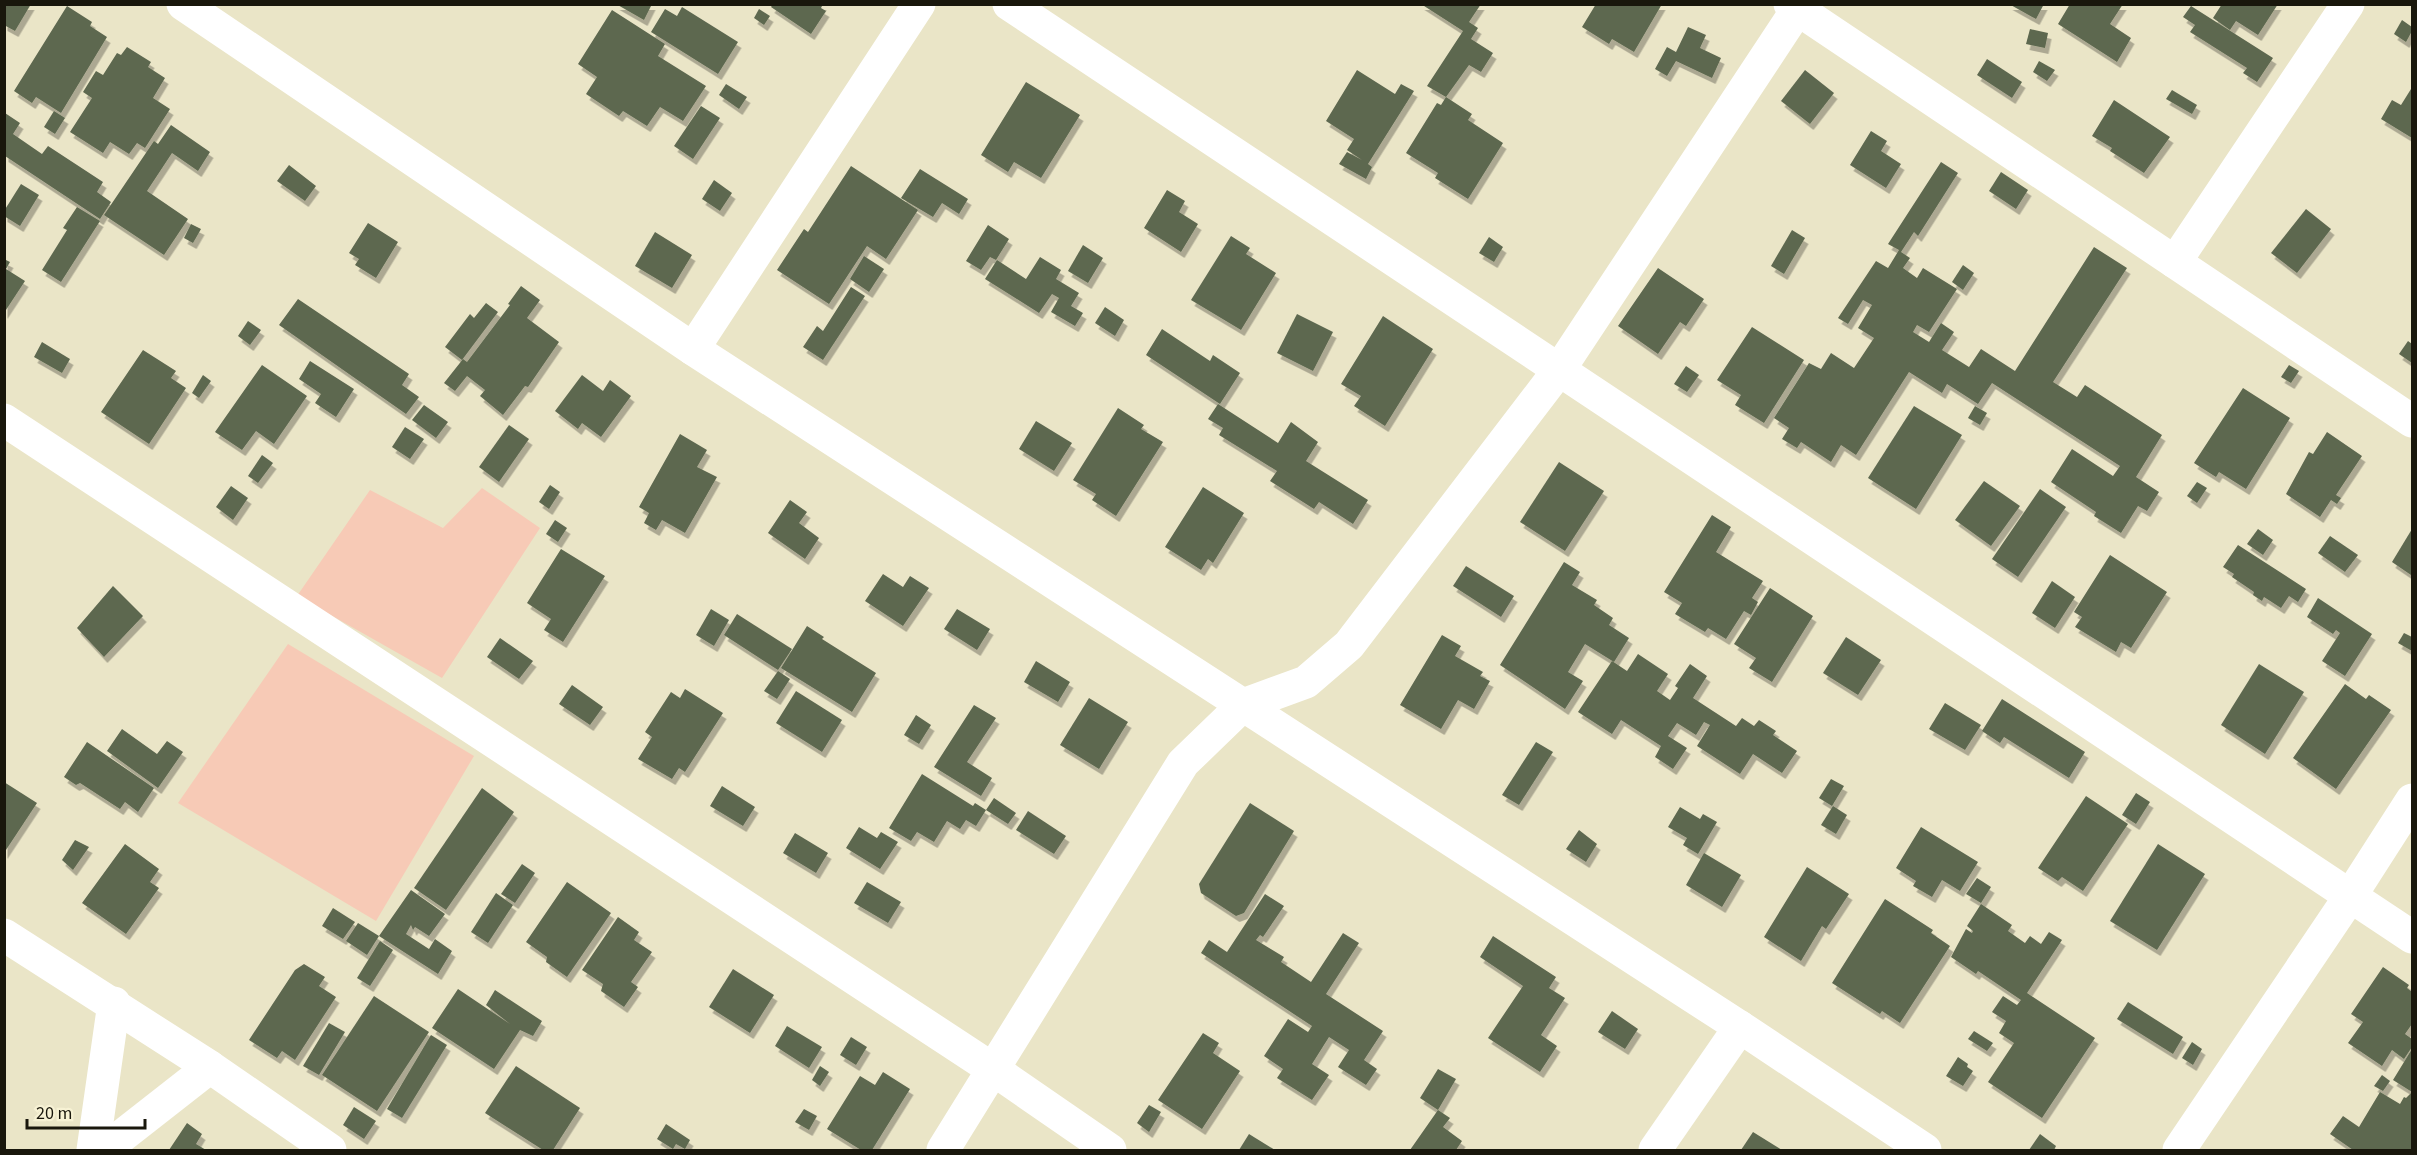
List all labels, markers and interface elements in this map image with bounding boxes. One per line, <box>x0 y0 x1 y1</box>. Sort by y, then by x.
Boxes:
scale bar <box>27 1092 146 1130</box>
text: 20 m <box>36 1101 72 1126</box>

